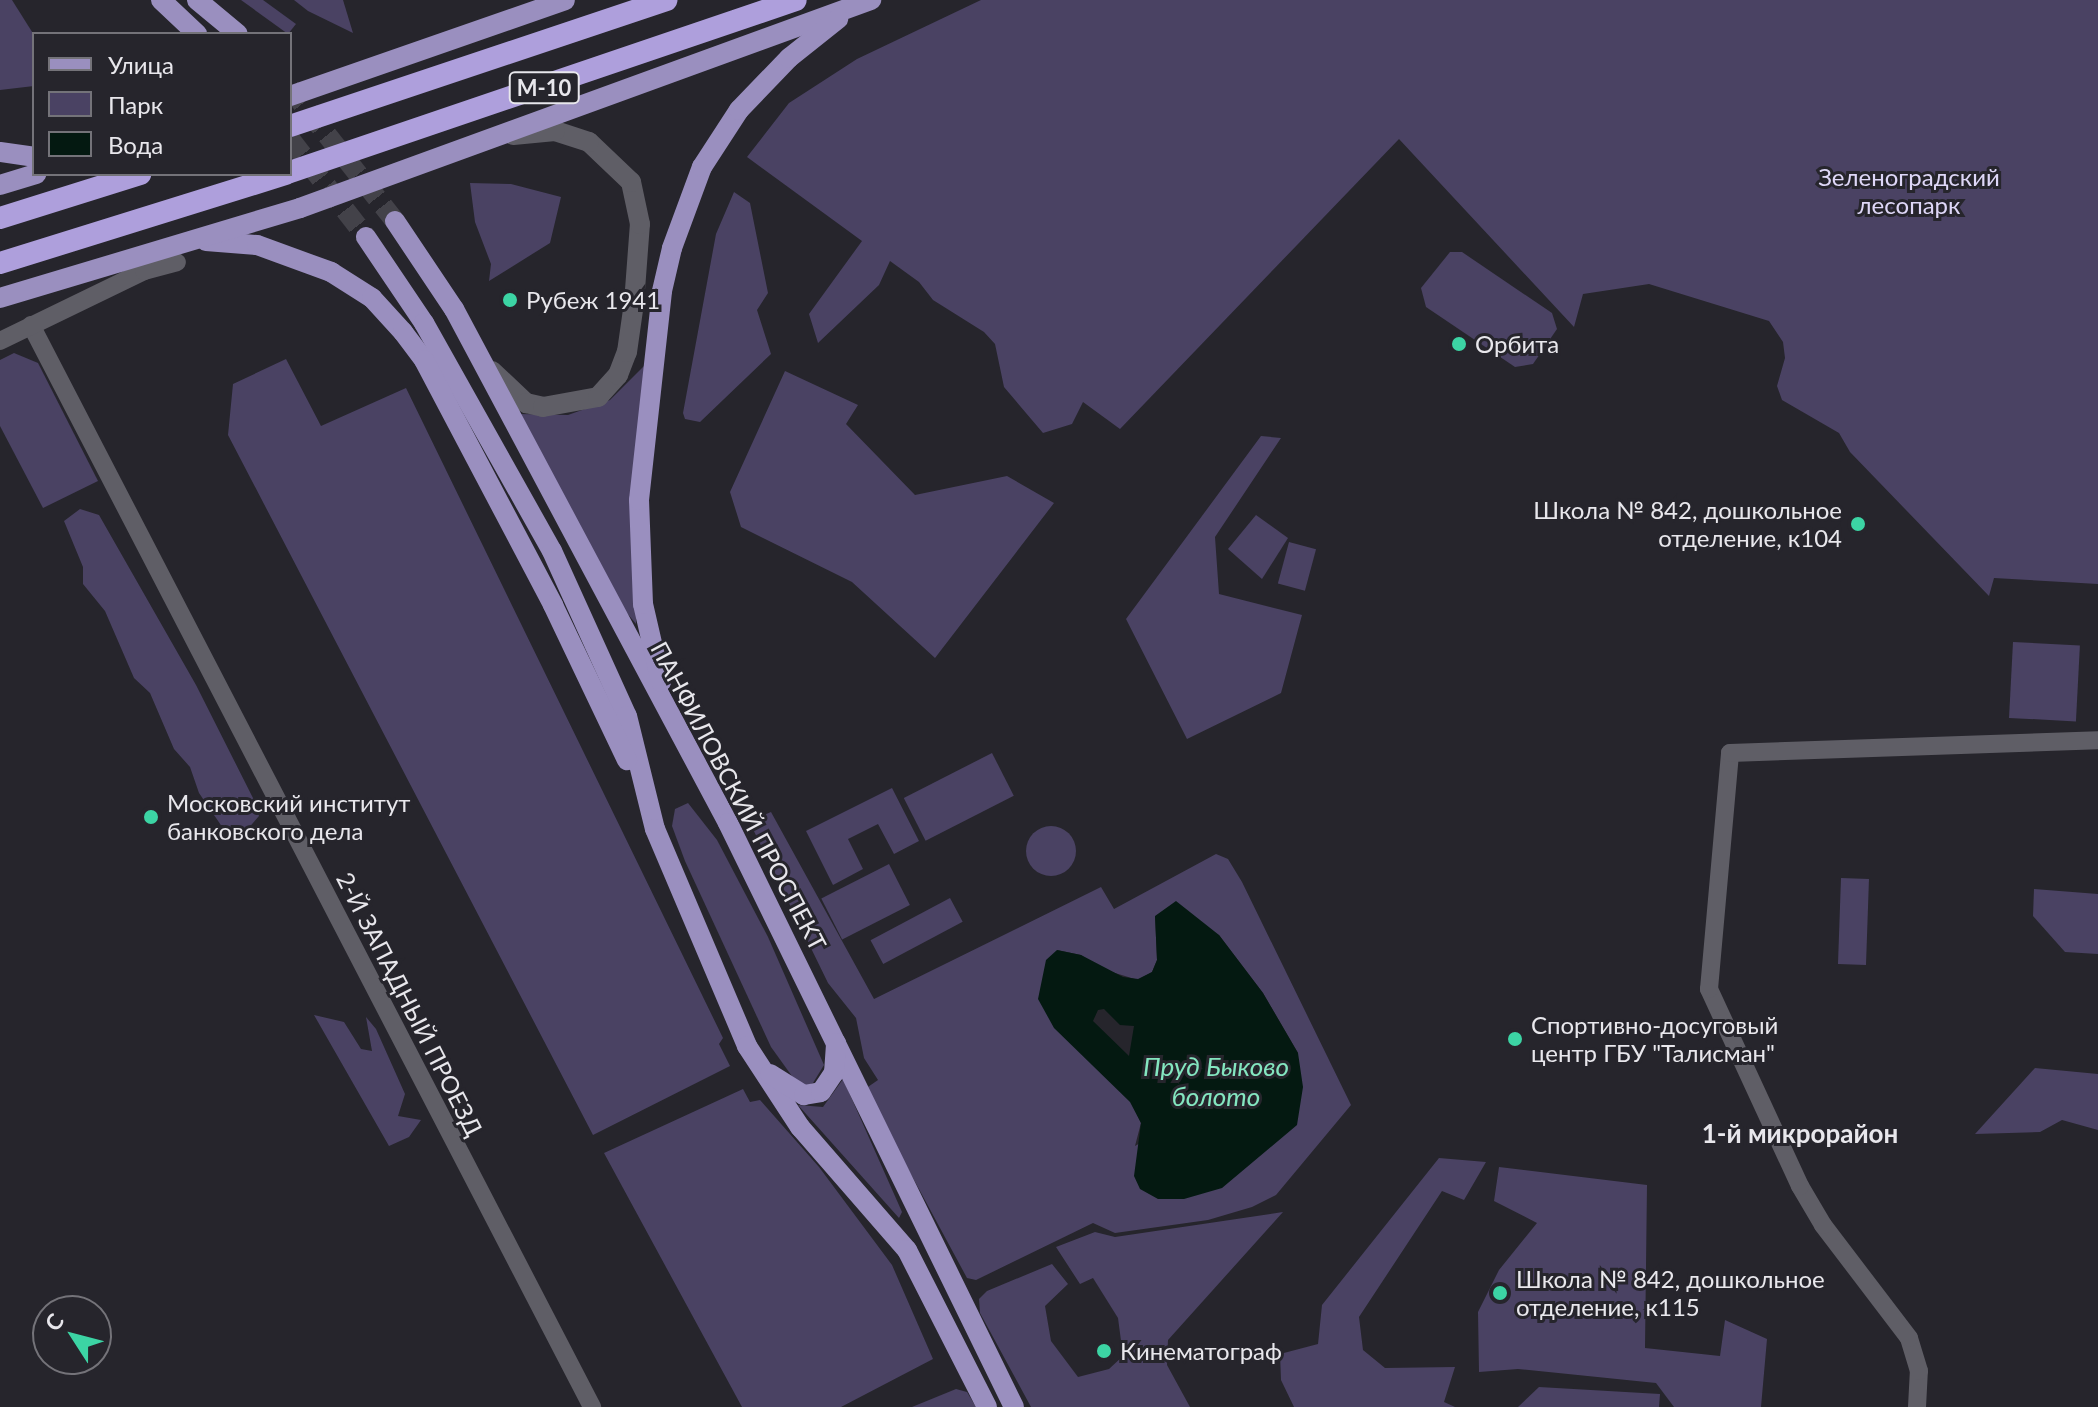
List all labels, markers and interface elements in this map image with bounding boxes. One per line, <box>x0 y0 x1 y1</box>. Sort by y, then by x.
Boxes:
legend <box>32 32 292 176</box>
text: Улица <box>108 50 174 79</box>
road number: М-10 <box>508 70 580 106</box>
text: Парк <box>108 90 163 119</box>
text: Вода <box>108 130 163 159</box>
park label: Зеленоградский лесопарк <box>1818 163 2000 219</box>
place label: Рубеж 1941 <box>526 286 660 314</box>
marker: Рубеж 1941 <box>501 291 519 309</box>
place label: Орбита <box>1475 330 1559 358</box>
marker: Орбита <box>1450 335 1468 353</box>
place label: Школа № 842, дошкольное отделение, к104 <box>1533 496 1842 552</box>
marker: Школа № 842, дошкольное отделение, к104 <box>1849 515 1867 533</box>
street label: ПАНФИЛОВСКИЙ ПРОСПЕКТ <box>645 637 833 955</box>
place label: Московский институт банковского дела <box>167 789 410 845</box>
marker: Московский институт банковского дела <box>142 808 160 826</box>
street label: 2-Й ЗАПАДНЫЙ ПРОЕЗД <box>331 867 489 1141</box>
place label: Спортивно-досуговый центр ГБУ "Талисман" <box>1531 1011 1778 1067</box>
marker: Спортивно-досуговый центр ГБУ "Талисман" <box>1506 1030 1524 1048</box>
water label: Пруд Быково болото <box>1143 1051 1289 1112</box>
district label: 1-й микрорайон <box>1702 1118 1898 1150</box>
place label: Школа № 842, дошкольное отделение, к115 <box>1516 1265 1825 1321</box>
marker: Школа № 842, дошкольное отделение, к115 <box>1491 1284 1509 1302</box>
north arrow <box>32 1295 112 1375</box>
text: С <box>39 1308 69 1336</box>
place label: Кинематограф <box>1120 1337 1282 1365</box>
marker: Кинематограф <box>1095 1342 1113 1360</box>

